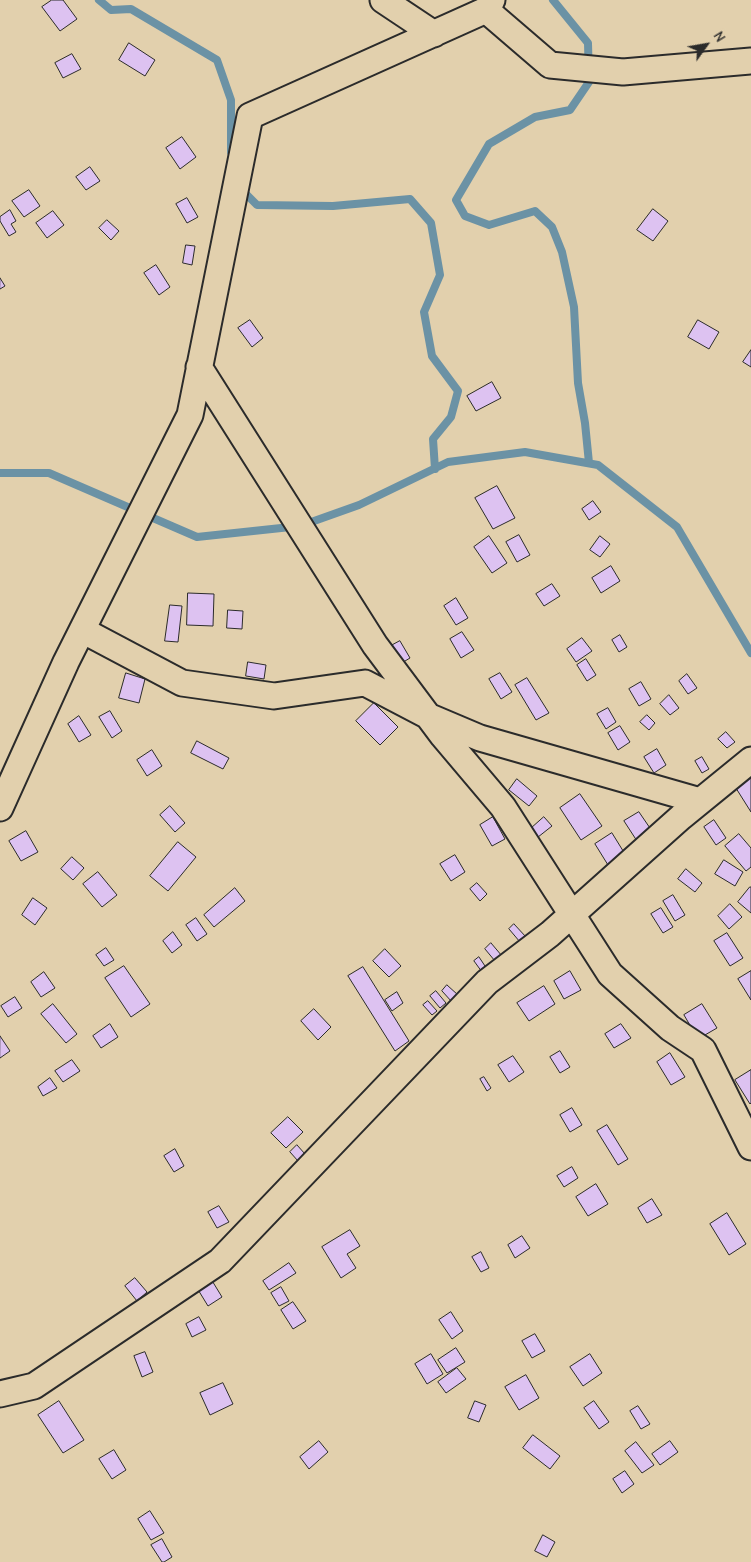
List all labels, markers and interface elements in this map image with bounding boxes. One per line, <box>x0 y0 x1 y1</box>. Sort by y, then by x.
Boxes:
north arrow <box>681 20 731 70</box>
text: N <box>710 28 729 45</box>

